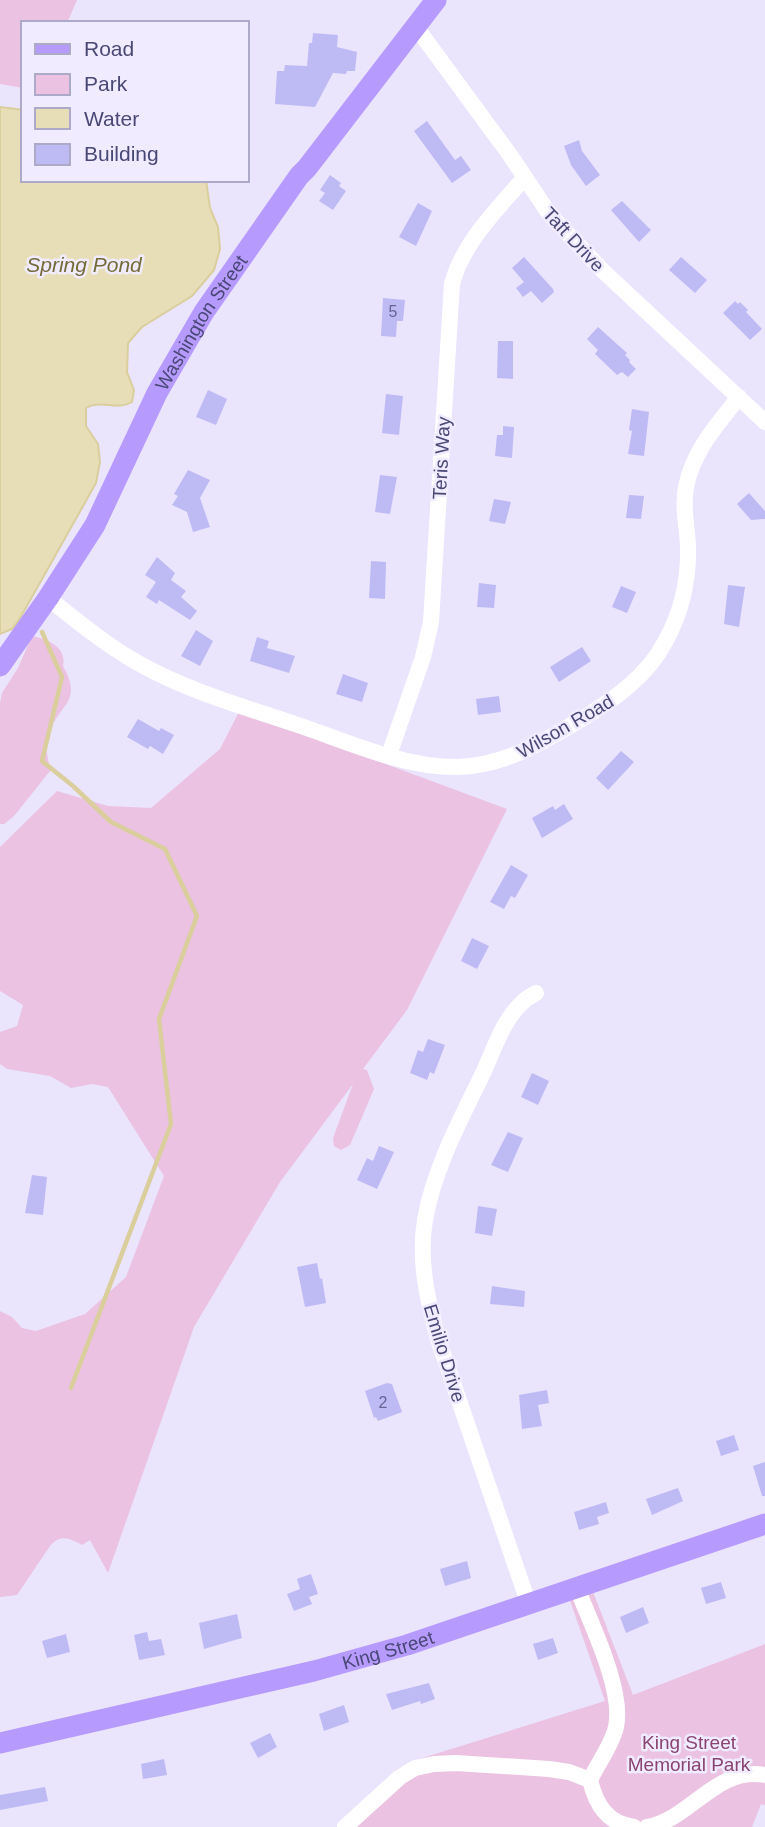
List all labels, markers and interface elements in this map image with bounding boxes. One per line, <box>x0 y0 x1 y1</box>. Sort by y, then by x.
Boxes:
legend <box>21 21 248 182</box>
text: Road <box>84 37 134 60</box>
text: Park <box>84 72 128 95</box>
text: Water <box>84 107 139 130</box>
text: Building <box>84 142 159 165</box>
street label: Taft Drive <box>539 203 609 276</box>
street label: Washington Street <box>151 250 252 394</box>
water label: Spring Pond <box>26 253 143 276</box>
house number: 5 <box>389 303 398 320</box>
street label: Teris Way <box>429 416 454 500</box>
street label: Wilson Road <box>513 690 617 762</box>
street label: Emilio Drive <box>420 1302 469 1405</box>
house number: 2 <box>379 1394 388 1411</box>
street label: King Street <box>340 1627 437 1674</box>
park label: King Street Memorial Park <box>628 1732 751 1775</box>

